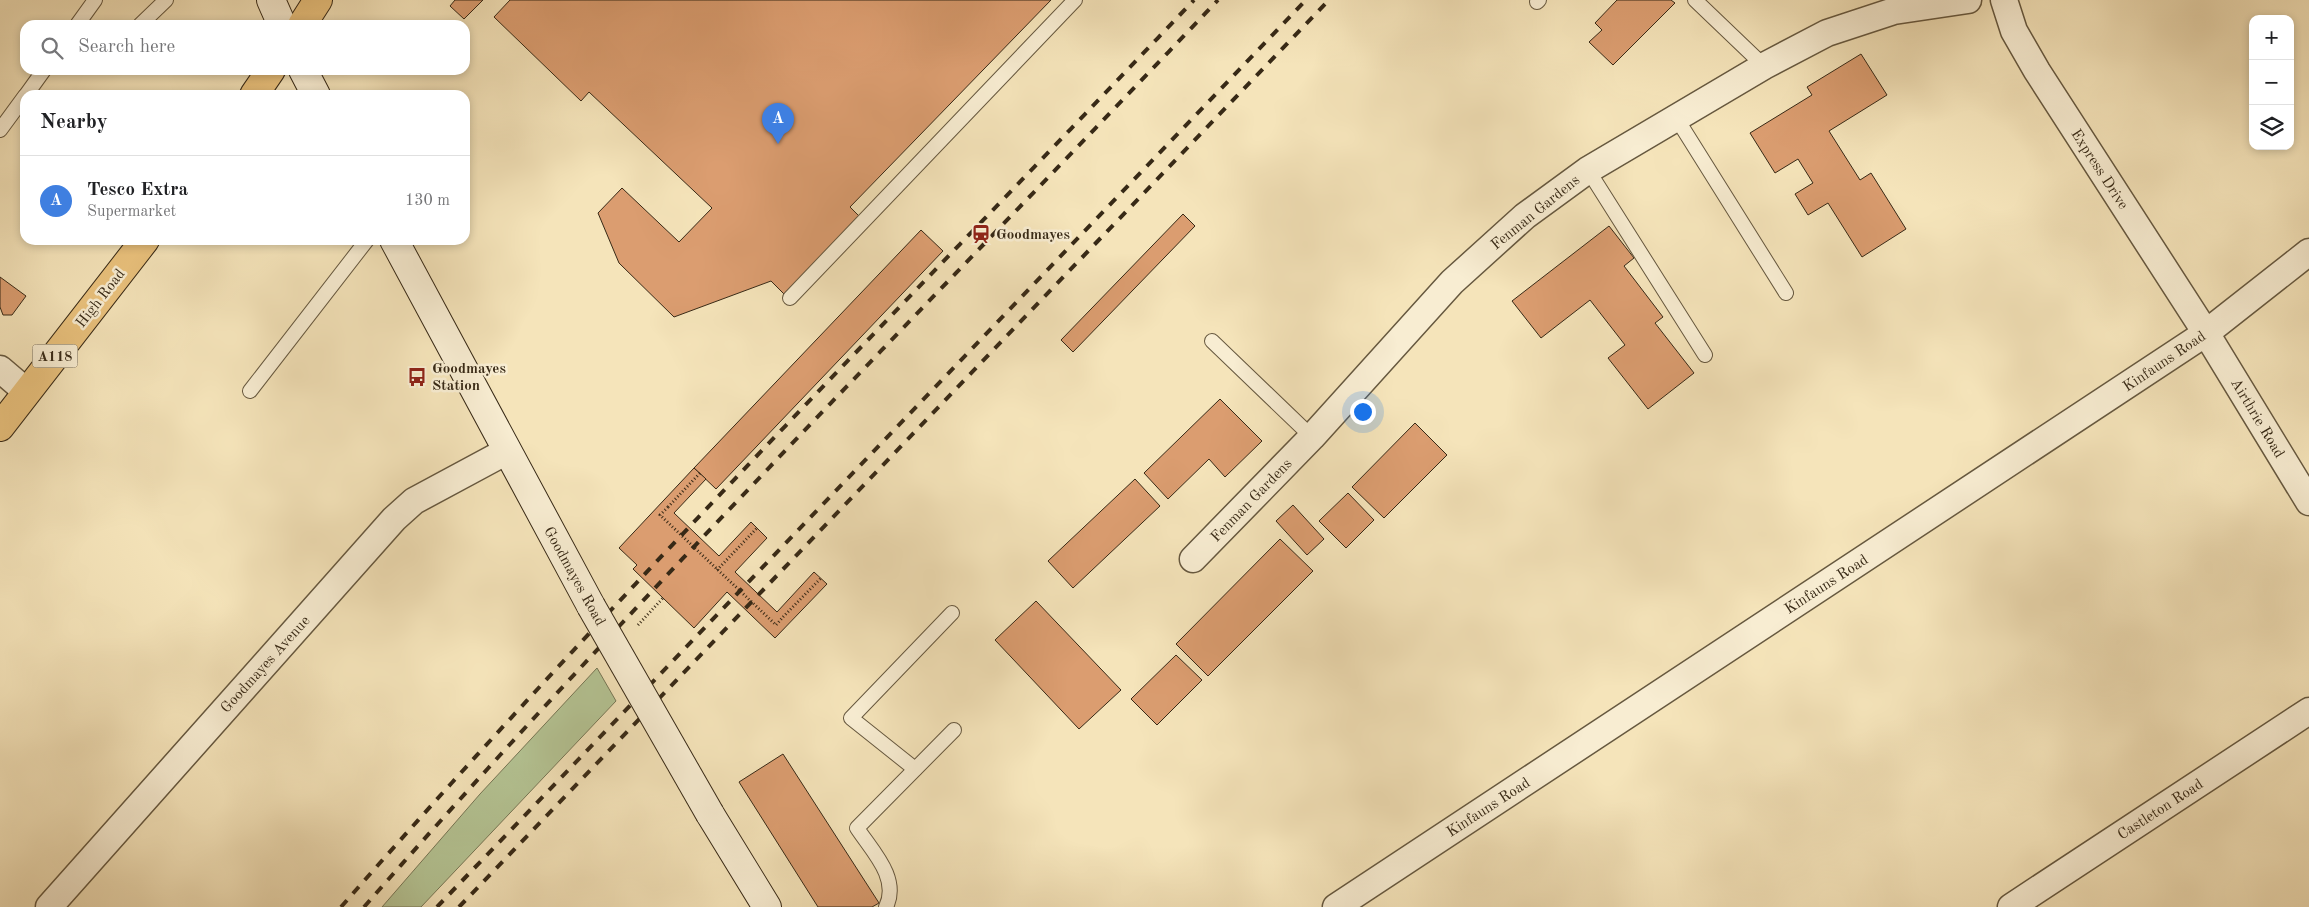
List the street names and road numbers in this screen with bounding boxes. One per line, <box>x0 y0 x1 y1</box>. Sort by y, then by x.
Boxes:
street label: Express Drive <box>2067 127 2130 213</box>
street label: Fenman Gardens <box>1489 173 1583 253</box>
street label: High Road <box>74 267 129 331</box>
street label: Kinfauns Road <box>2121 329 2209 395</box>
road number: A118 <box>32 344 78 368</box>
street label: Airthrie Road <box>2227 376 2286 461</box>
street label: Fenman Gardens <box>1209 456 1295 546</box>
street label: Goodmayes Road <box>540 525 607 629</box>
street label: Kinfauns Road <box>1782 553 1871 618</box>
street label: Goodmayes Avenue <box>219 613 314 716</box>
street label: Kinfauns Road <box>1444 776 1533 841</box>
street label: Castleton Road <box>2115 777 2206 843</box>

